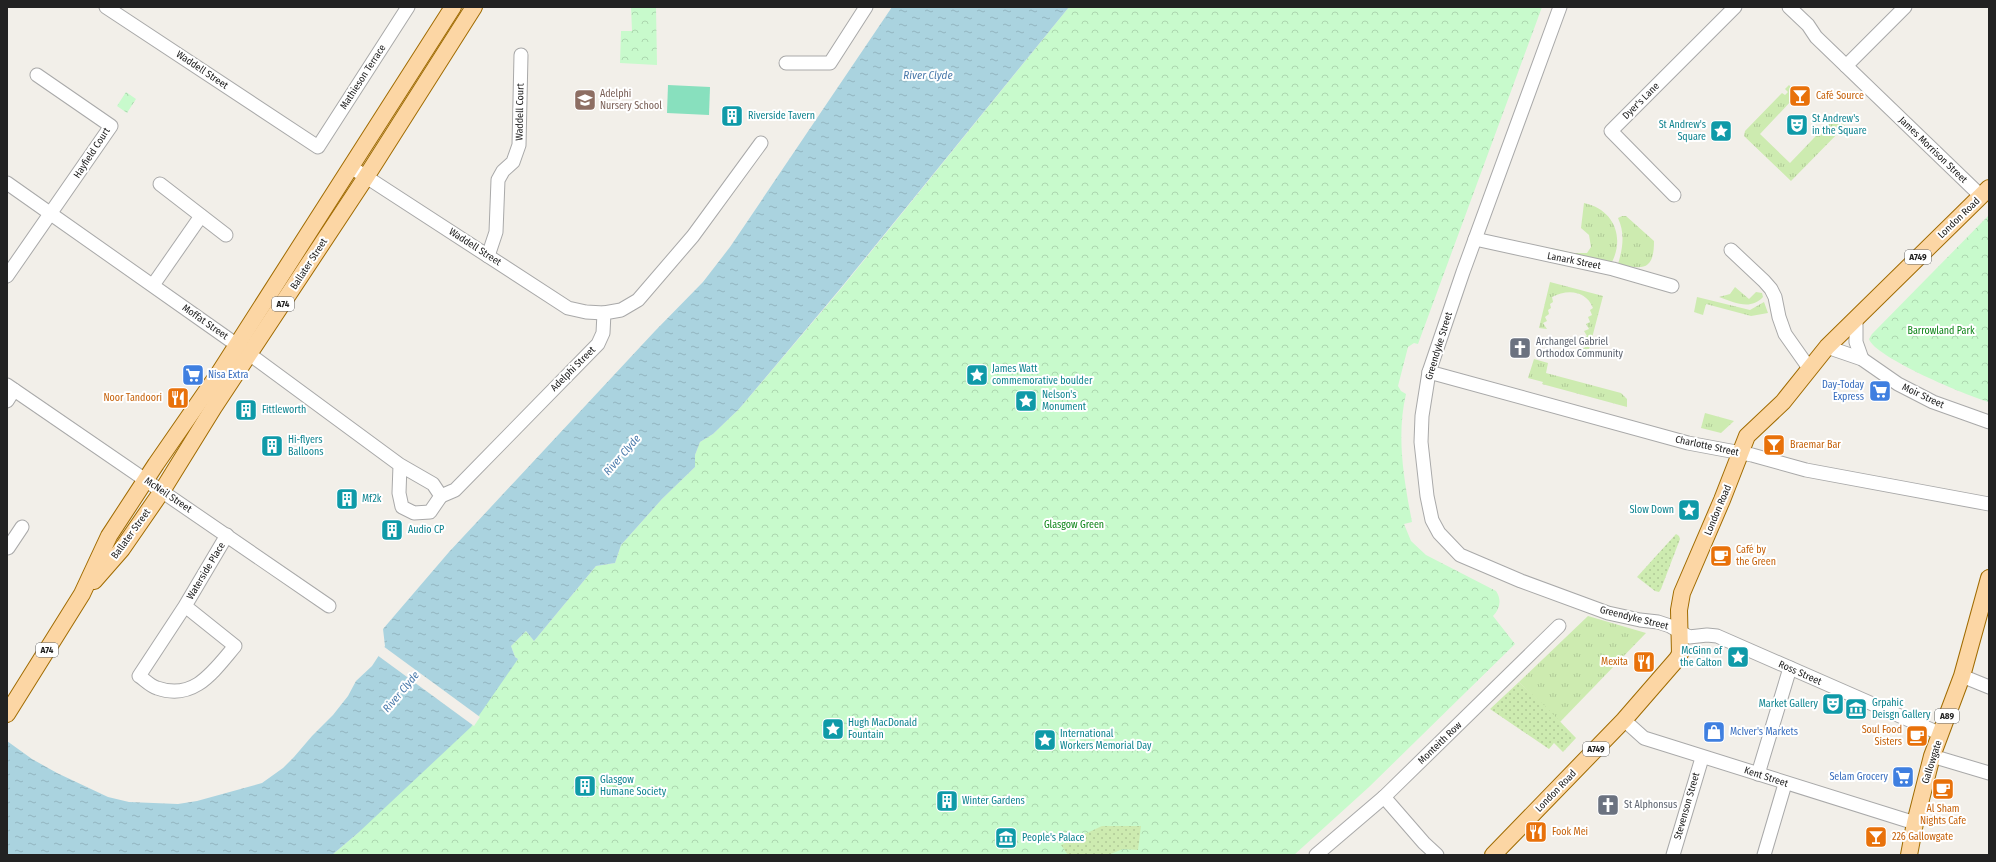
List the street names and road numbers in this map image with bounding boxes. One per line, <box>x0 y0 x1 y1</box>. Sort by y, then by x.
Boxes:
street label: Mathieson Terrace <box>338 42 388 112</box>
street label: Waddell Street <box>174 48 231 92</box>
street label: Dyer's Lane <box>1620 80 1662 122</box>
street label: Waddell Court <box>513 82 527 141</box>
street label: James Morrison Street <box>1896 114 1970 186</box>
street label: Hayfield Court <box>71 125 113 181</box>
street label: London Road <box>1936 195 1982 241</box>
street label: Waddell Street <box>447 226 504 269</box>
street label: Ballater Street <box>288 235 330 292</box>
street label: Lanark Street <box>1546 250 1603 272</box>
road number: A749 <box>1905 250 1931 264</box>
road number: A74 <box>272 297 294 311</box>
street label: Moffat Street <box>180 302 231 343</box>
street label: Greendyke Street <box>1423 310 1455 381</box>
street label: Adelphi Street <box>548 344 598 394</box>
street label: Moir Street <box>1900 381 1947 411</box>
street label: Charlotte Street <box>1674 433 1741 459</box>
street label: McNeil Street <box>142 475 195 516</box>
street label: London Road <box>1702 483 1734 537</box>
street label: Ballater Street <box>109 506 154 561</box>
street label: Waterside Place <box>184 540 228 602</box>
street label: Greendyke Street <box>1598 604 1670 633</box>
road number: A74 <box>36 643 58 657</box>
street label: Ross Street <box>1777 658 1824 688</box>
road number: A89 <box>1935 709 1959 723</box>
street label: Monteith Row <box>1416 719 1465 767</box>
street label: Gallowgate <box>1919 739 1945 785</box>
road number: A749 <box>1583 742 1609 756</box>
street label: Kent Street <box>1742 764 1790 790</box>
street label: London Road <box>1533 768 1579 814</box>
street label: Stevenson Street <box>1672 770 1703 841</box>

